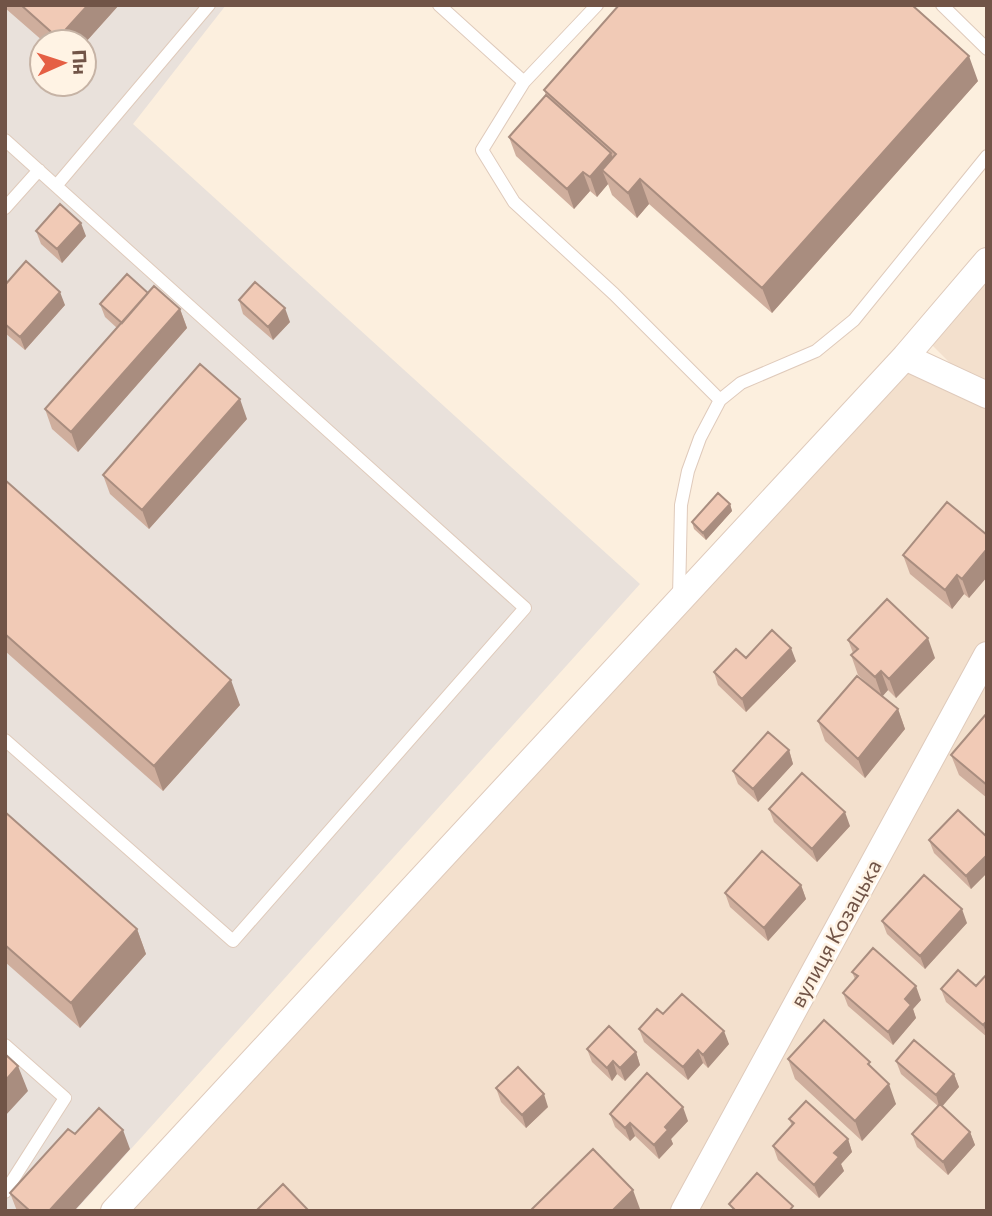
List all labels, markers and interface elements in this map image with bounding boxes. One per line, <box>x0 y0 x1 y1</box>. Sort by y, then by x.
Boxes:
north arrow <box>28 28 98 98</box>
text: Пн <box>68 49 93 75</box>
street label: вулиця Козацька <box>784 855 886 1011</box>

